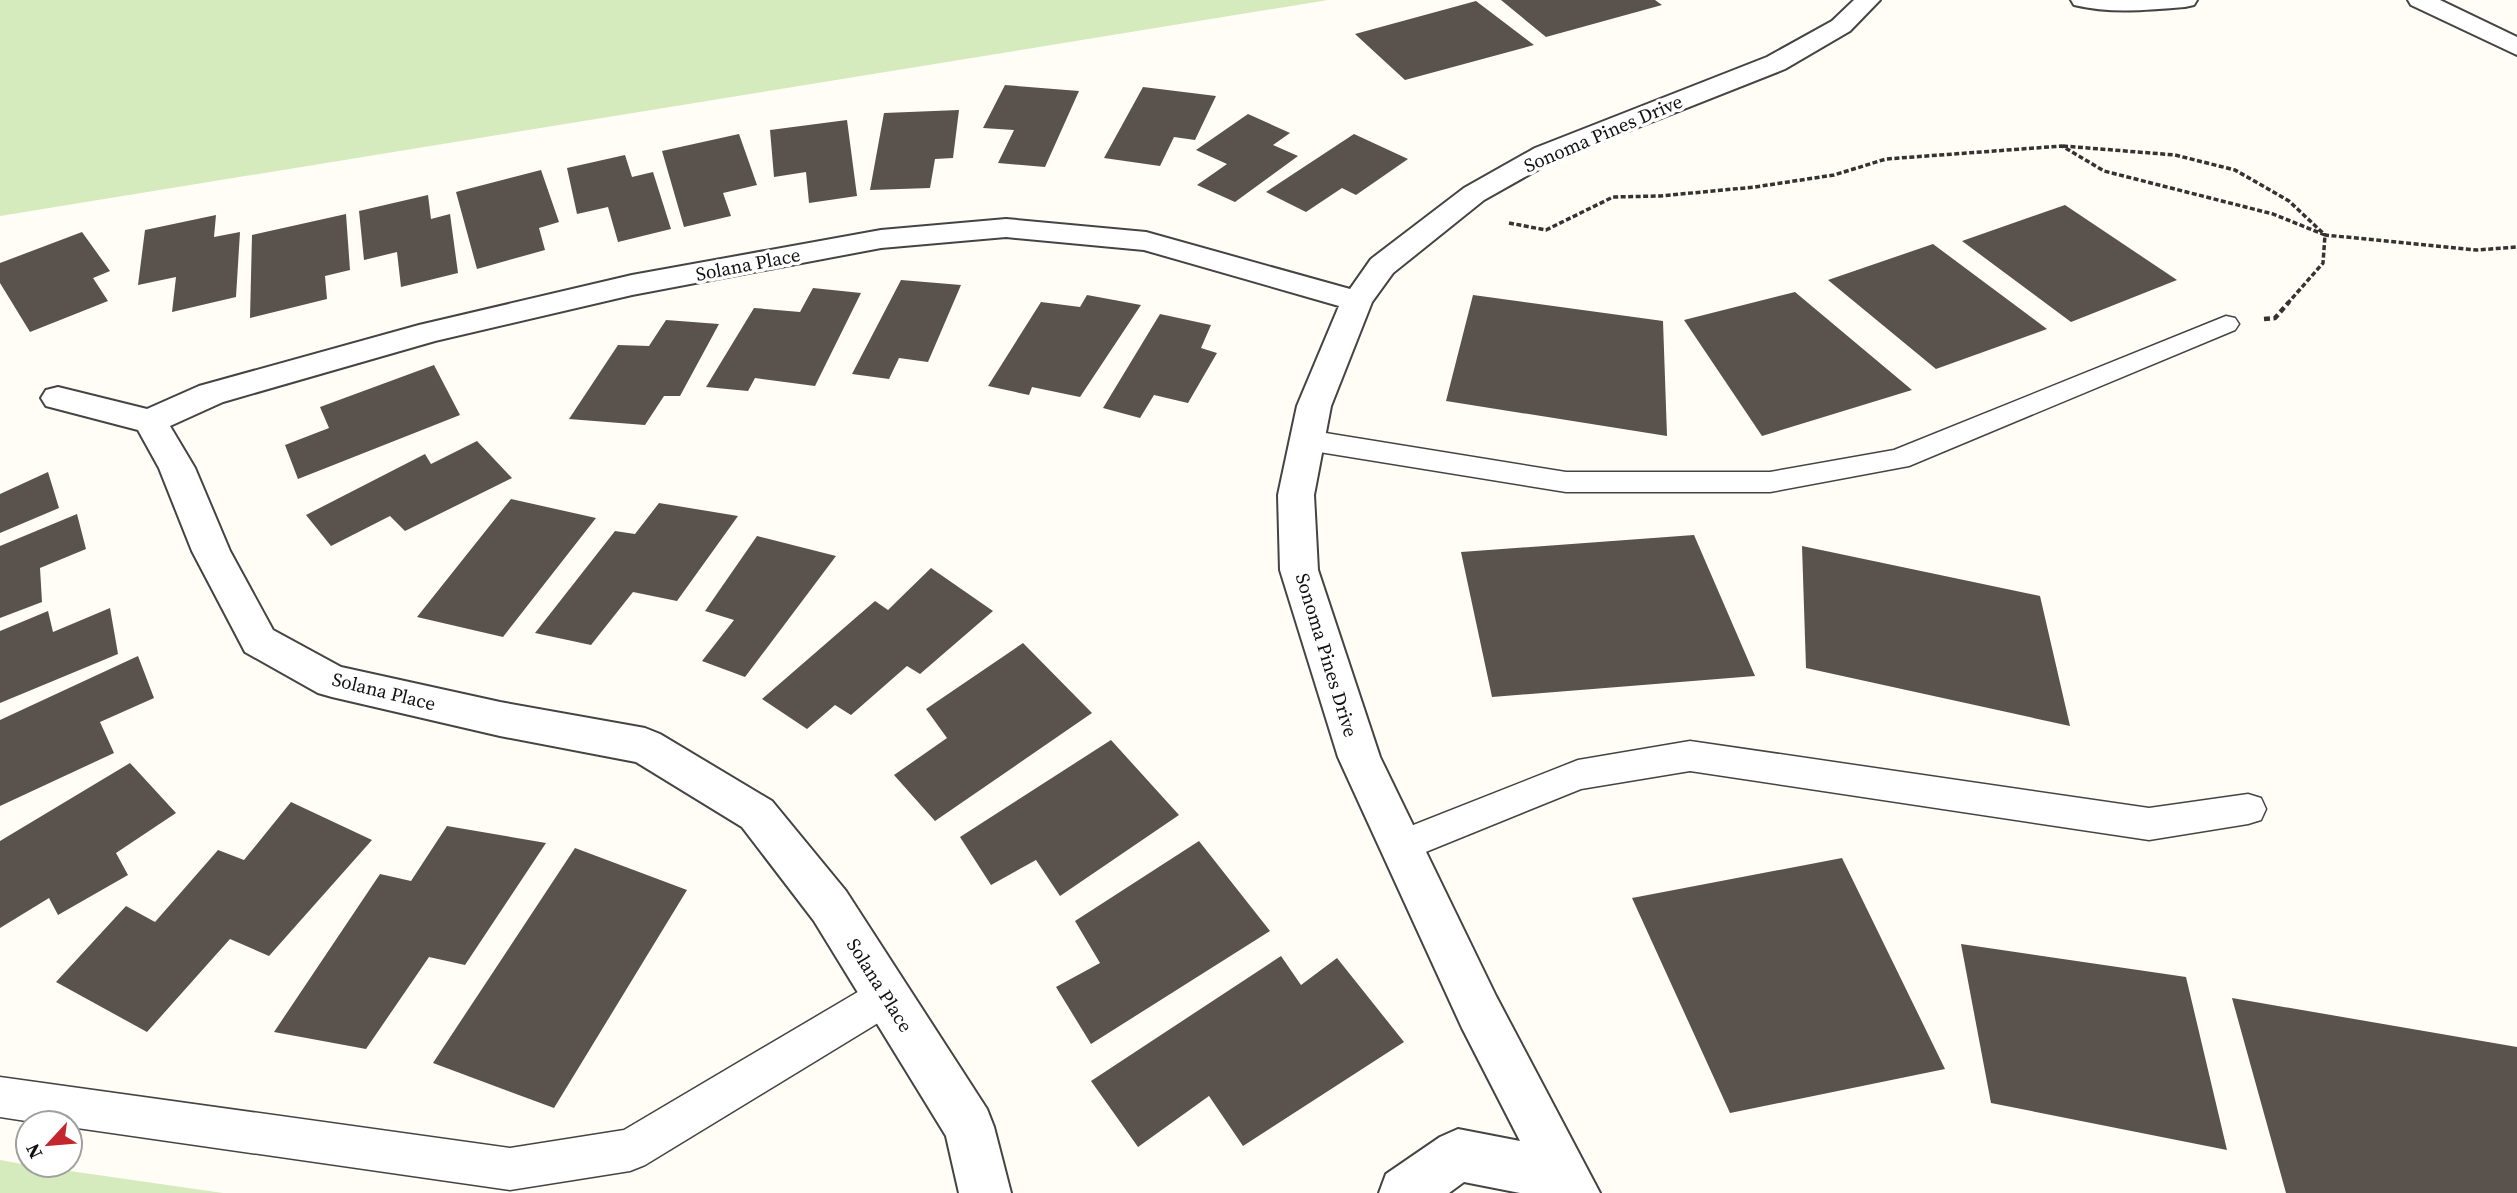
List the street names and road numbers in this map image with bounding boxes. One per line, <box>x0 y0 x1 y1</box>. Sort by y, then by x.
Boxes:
street label: Sonoma Pines Drive <box>1520 88 1686 178</box>
street label: Solana Place <box>694 241 802 287</box>
street label: Sonoma Pines Drive <box>1290 570 1364 740</box>
street label: Solana Place <box>329 666 439 716</box>
street label: Solana Place <box>841 933 919 1037</box>

